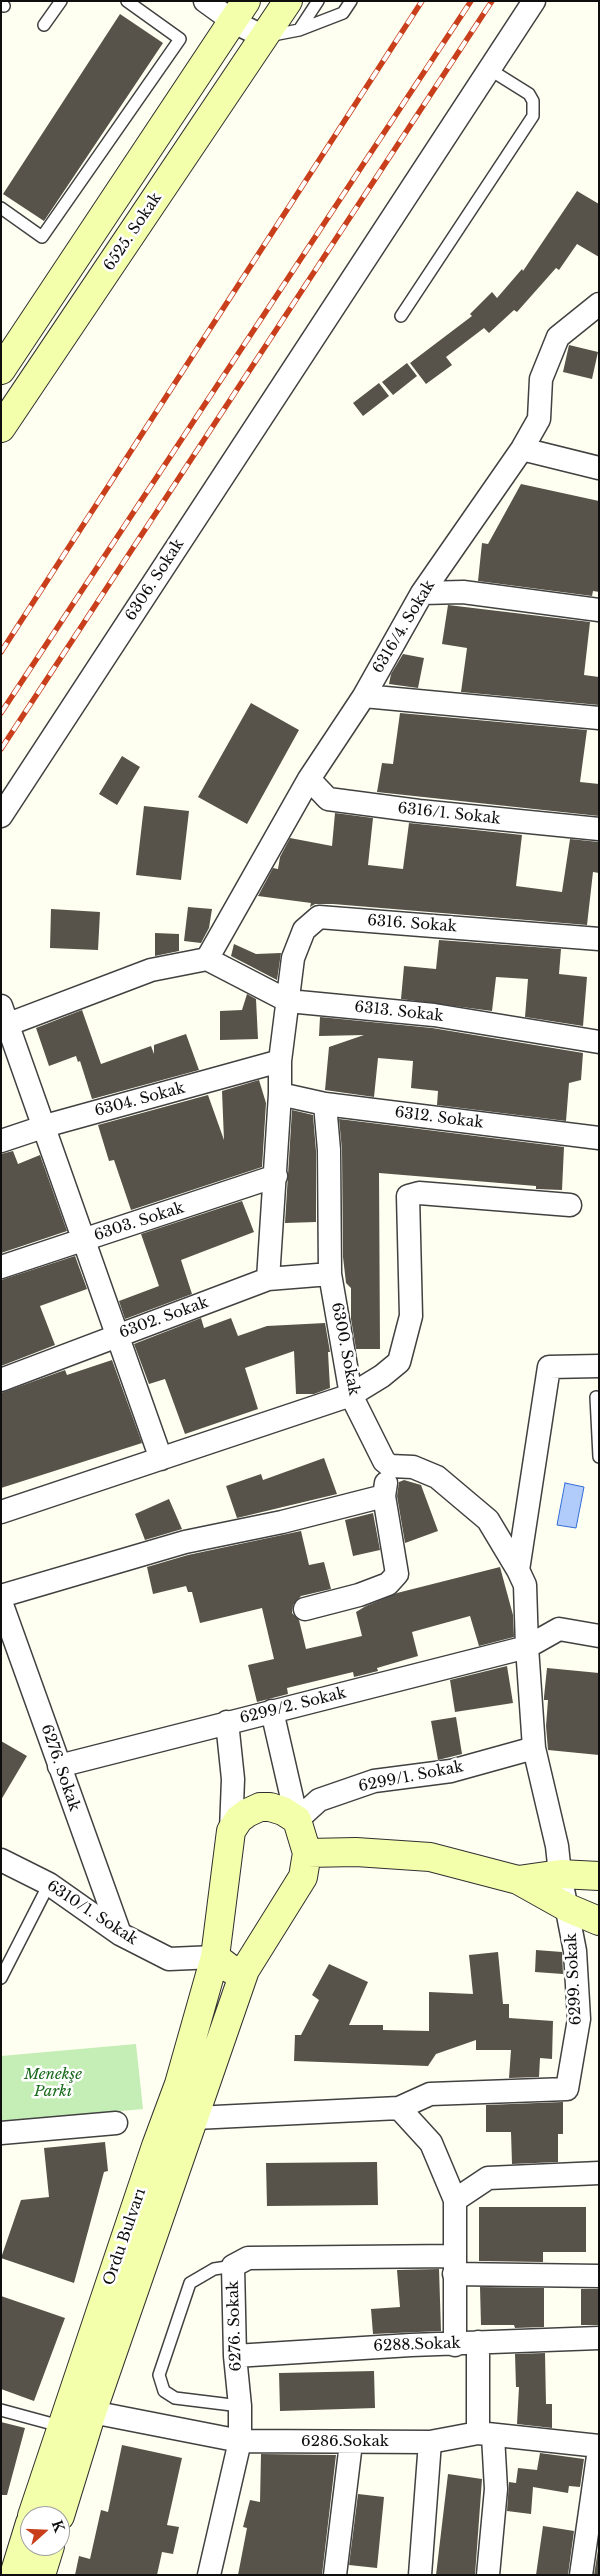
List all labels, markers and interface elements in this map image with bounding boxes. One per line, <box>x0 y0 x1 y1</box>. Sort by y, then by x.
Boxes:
street label: 6525. Sokak <box>100 190 166 274</box>
street label: 6306. Sokak <box>122 536 188 624</box>
street label: 6316/4. Sokak <box>369 577 439 677</box>
street label: 6316/1. Sokak <box>397 800 501 828</box>
street label: 6316. Sokak <box>367 912 457 936</box>
street label: 6313. Sokak <box>354 998 444 1026</box>
street label: 6304. Sokak <box>93 1079 187 1121</box>
street label: 6312. Sokak <box>394 1104 484 1132</box>
street label: 6303. Sokak <box>92 1199 186 1245</box>
street label: 6302. Sokak <box>117 1294 211 1342</box>
street label: 6300. Sokak <box>327 1301 363 1397</box>
street label: 6299/2. Sokak <box>238 1684 348 1728</box>
street label: 6276. Sokak <box>37 1722 83 1814</box>
street label: 6299/1. Sokak <box>357 1758 465 1796</box>
street label: 6310/1. Sokak <box>43 1877 141 1949</box>
street label: 6299. Sokak <box>563 1932 585 2026</box>
park label: Menekşe Parkı <box>24 2066 82 2101</box>
street label: Ordu Bulvarı <box>100 2186 150 2288</box>
street label: 6276. Sokak <box>224 2280 246 2372</box>
street label: 6288.Sokak <box>373 2334 461 2356</box>
street label: 6286.Sokak <box>301 2433 389 2451</box>
north arrow <box>20 2506 70 2556</box>
text: K <box>48 2518 69 2535</box>

